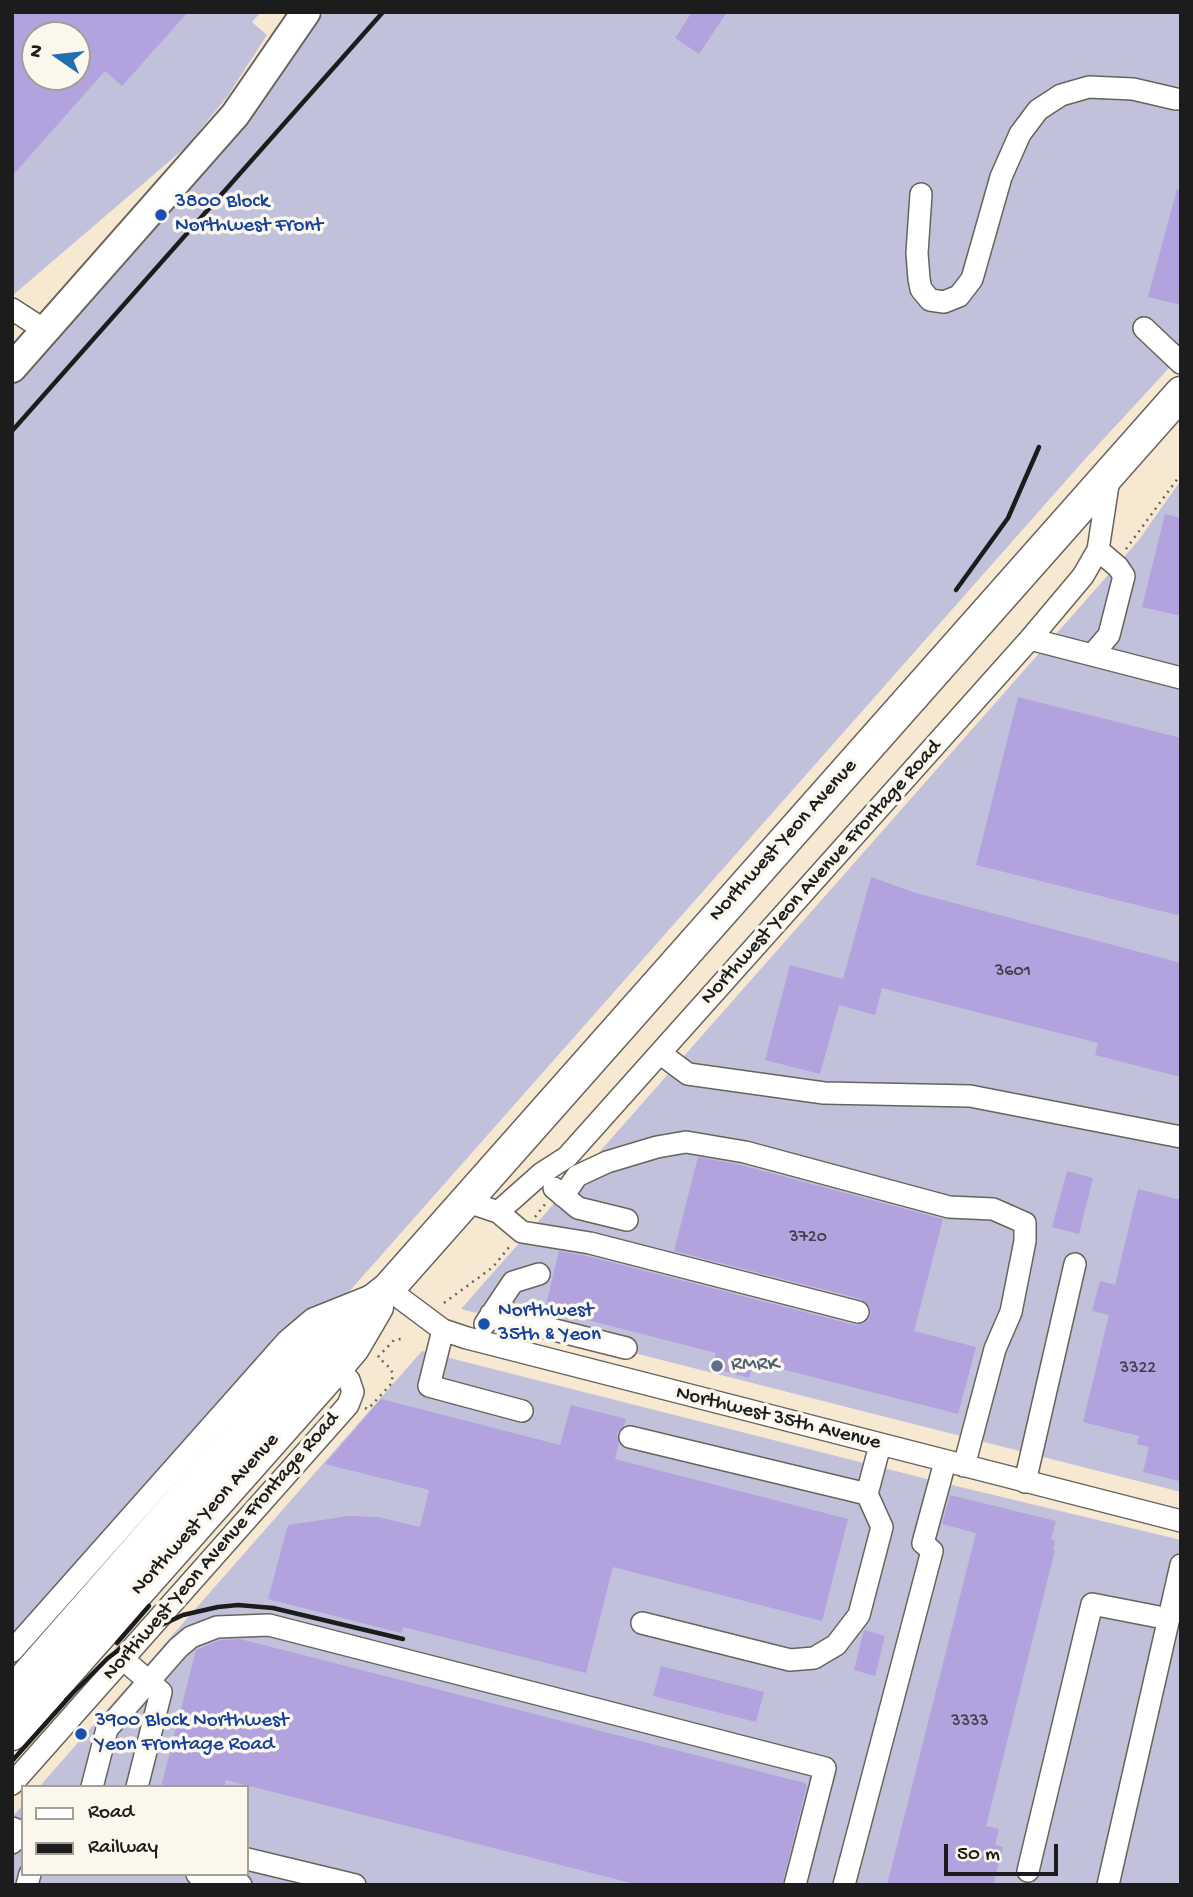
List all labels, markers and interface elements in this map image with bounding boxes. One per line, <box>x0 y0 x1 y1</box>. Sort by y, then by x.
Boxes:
north arrow <box>21 21 91 91</box>
text: N <box>24 42 50 60</box>
place label: 3800 Block Northwest Front <box>175 190 323 240</box>
marker: 3800 Block Northwest Front <box>153 207 169 223</box>
street label: Northwest Yeon Avenue Frontage Road <box>696 735 948 1011</box>
street label: Northwest Yeon Avenue <box>704 755 864 927</box>
house number: 3601 <box>995 961 1031 983</box>
house number: 3720 <box>789 1227 827 1249</box>
place label: Northwest 35th & Yeon <box>498 1299 601 1349</box>
marker: Northwest 35th & Yeon <box>476 1316 492 1332</box>
place label: RMRK <box>731 1353 779 1379</box>
marker: RMRK <box>709 1358 725 1374</box>
house number: 3322 <box>1120 1358 1156 1380</box>
street label: Northwest 35th Avenue <box>673 1381 883 1457</box>
street label: Northwest Yeon Avenue Frontage Road <box>98 1408 346 1686</box>
street label: Northwest Yeon Avenue <box>126 1429 286 1601</box>
place label: 3900 Block Northwest Yeon Frontage Road <box>95 1709 288 1759</box>
house number: 3333 <box>951 1711 989 1733</box>
marker: 3900 Block Northwest Yeon Frontage Road <box>73 1726 89 1742</box>
legend <box>21 1785 248 1876</box>
text: Road <box>88 1801 134 1826</box>
scale bar <box>948 1830 1062 1874</box>
text: Railway <box>88 1836 158 1861</box>
text: 50 m <box>957 1843 1000 1868</box>

